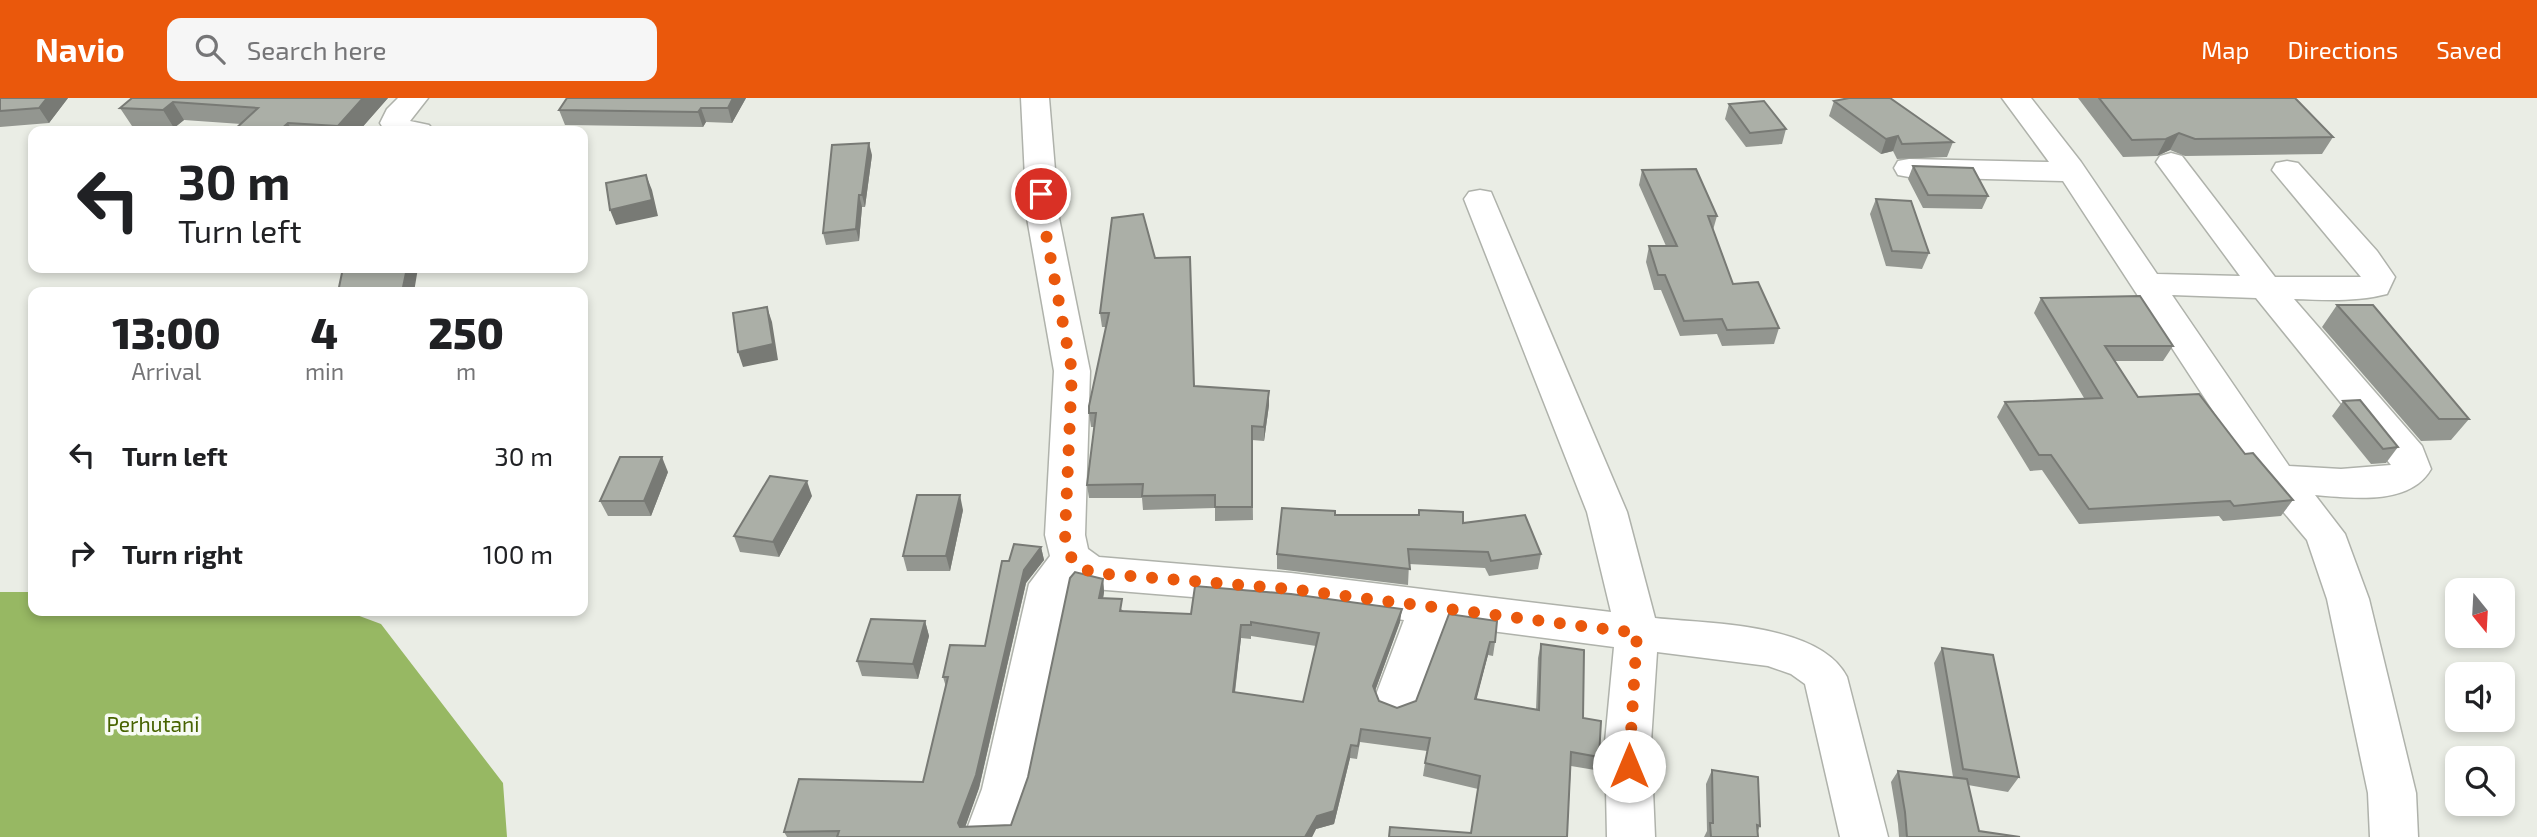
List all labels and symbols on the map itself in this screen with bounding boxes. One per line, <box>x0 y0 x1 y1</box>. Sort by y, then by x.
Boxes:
pin <box>1011 164 1071 224</box>
north arrow <box>2445 578 2515 648</box>
park label: Perhutani <box>106 711 200 736</box>
position arrow <box>1592 729 1666 803</box>

